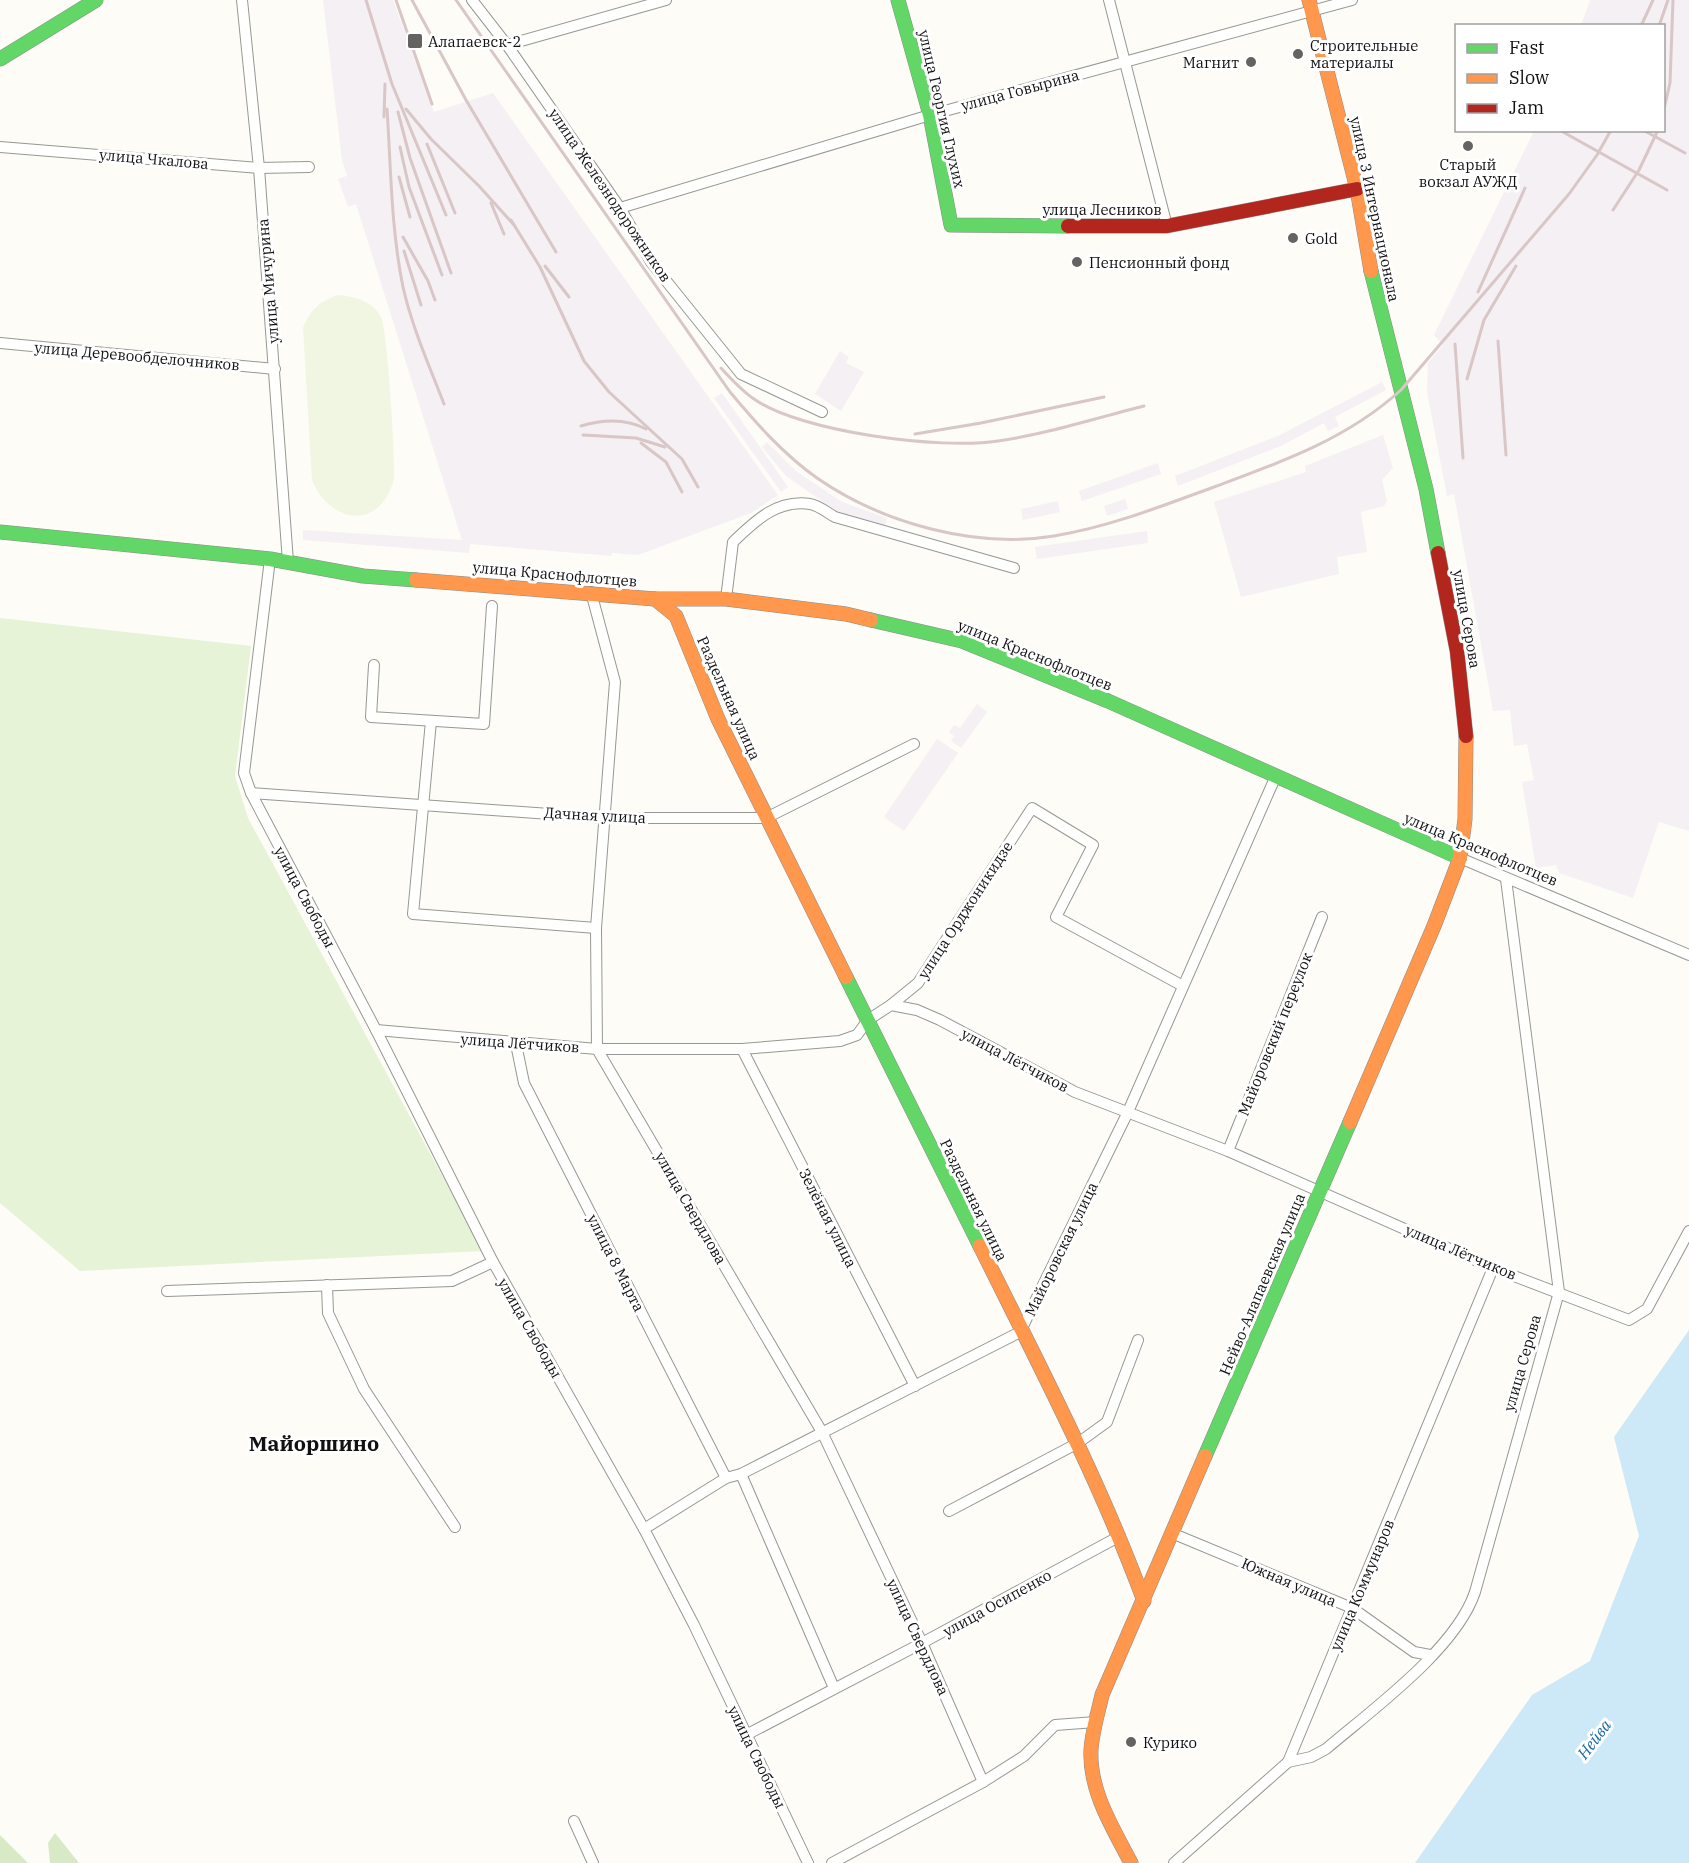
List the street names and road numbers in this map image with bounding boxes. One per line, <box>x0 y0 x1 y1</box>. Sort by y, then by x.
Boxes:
street label: улица Георгия Глухих <box>915 28 969 190</box>
street label: улица Говырина <box>959 65 1081 115</box>
street label: улица Железнодорожников <box>545 105 675 285</box>
street label: улица 3 Интернационала <box>1346 115 1404 303</box>
street label: улица Чкалова <box>98 145 210 173</box>
street label: улица Лесников <box>1042 200 1162 219</box>
street label: улица Мичурина <box>253 218 283 344</box>
street label: улица Деревообделочников <box>34 338 240 374</box>
street label: улица Краснофлотцев <box>472 557 638 591</box>
street label: улица Серова <box>1449 568 1485 670</box>
street label: улица Краснофлотцев <box>955 615 1115 695</box>
street label: Раздельная улица <box>693 633 765 763</box>
street label: Дачная улица <box>544 803 646 827</box>
street label: улица Краснофлотцев <box>1401 808 1561 890</box>
street label: улица Орджоникидзе <box>913 838 1017 982</box>
street label: улица Свободы <box>270 843 340 951</box>
street label: Майоровский переулок <box>1234 949 1317 1118</box>
street label: улица Лётчиков <box>958 1024 1072 1096</box>
street label: улица Лётчиков <box>460 1029 580 1057</box>
street label: Раздельная улица <box>936 1136 1012 1264</box>
street label: улица Свердлова <box>651 1148 731 1268</box>
street label: Зелёная улица <box>795 1165 861 1271</box>
street label: Майоровская улица <box>1020 1179 1102 1319</box>
street label: Нейво-Алапаевская улица <box>1215 1190 1309 1378</box>
street label: улица 8 Марта <box>583 1211 649 1315</box>
street label: улица Лётчиков <box>1403 1220 1519 1284</box>
street label: улица Свободы <box>494 1275 566 1381</box>
street label: улица Серова <box>1499 1312 1545 1414</box>
street label: улица Коммунаров <box>1326 1516 1398 1654</box>
street label: Южная улица <box>1239 1553 1339 1611</box>
street label: улица Осипенко <box>939 1565 1055 1641</box>
street label: улица Свердлова <box>883 1576 953 1698</box>
street label: улица Свободы <box>724 1702 790 1812</box>

